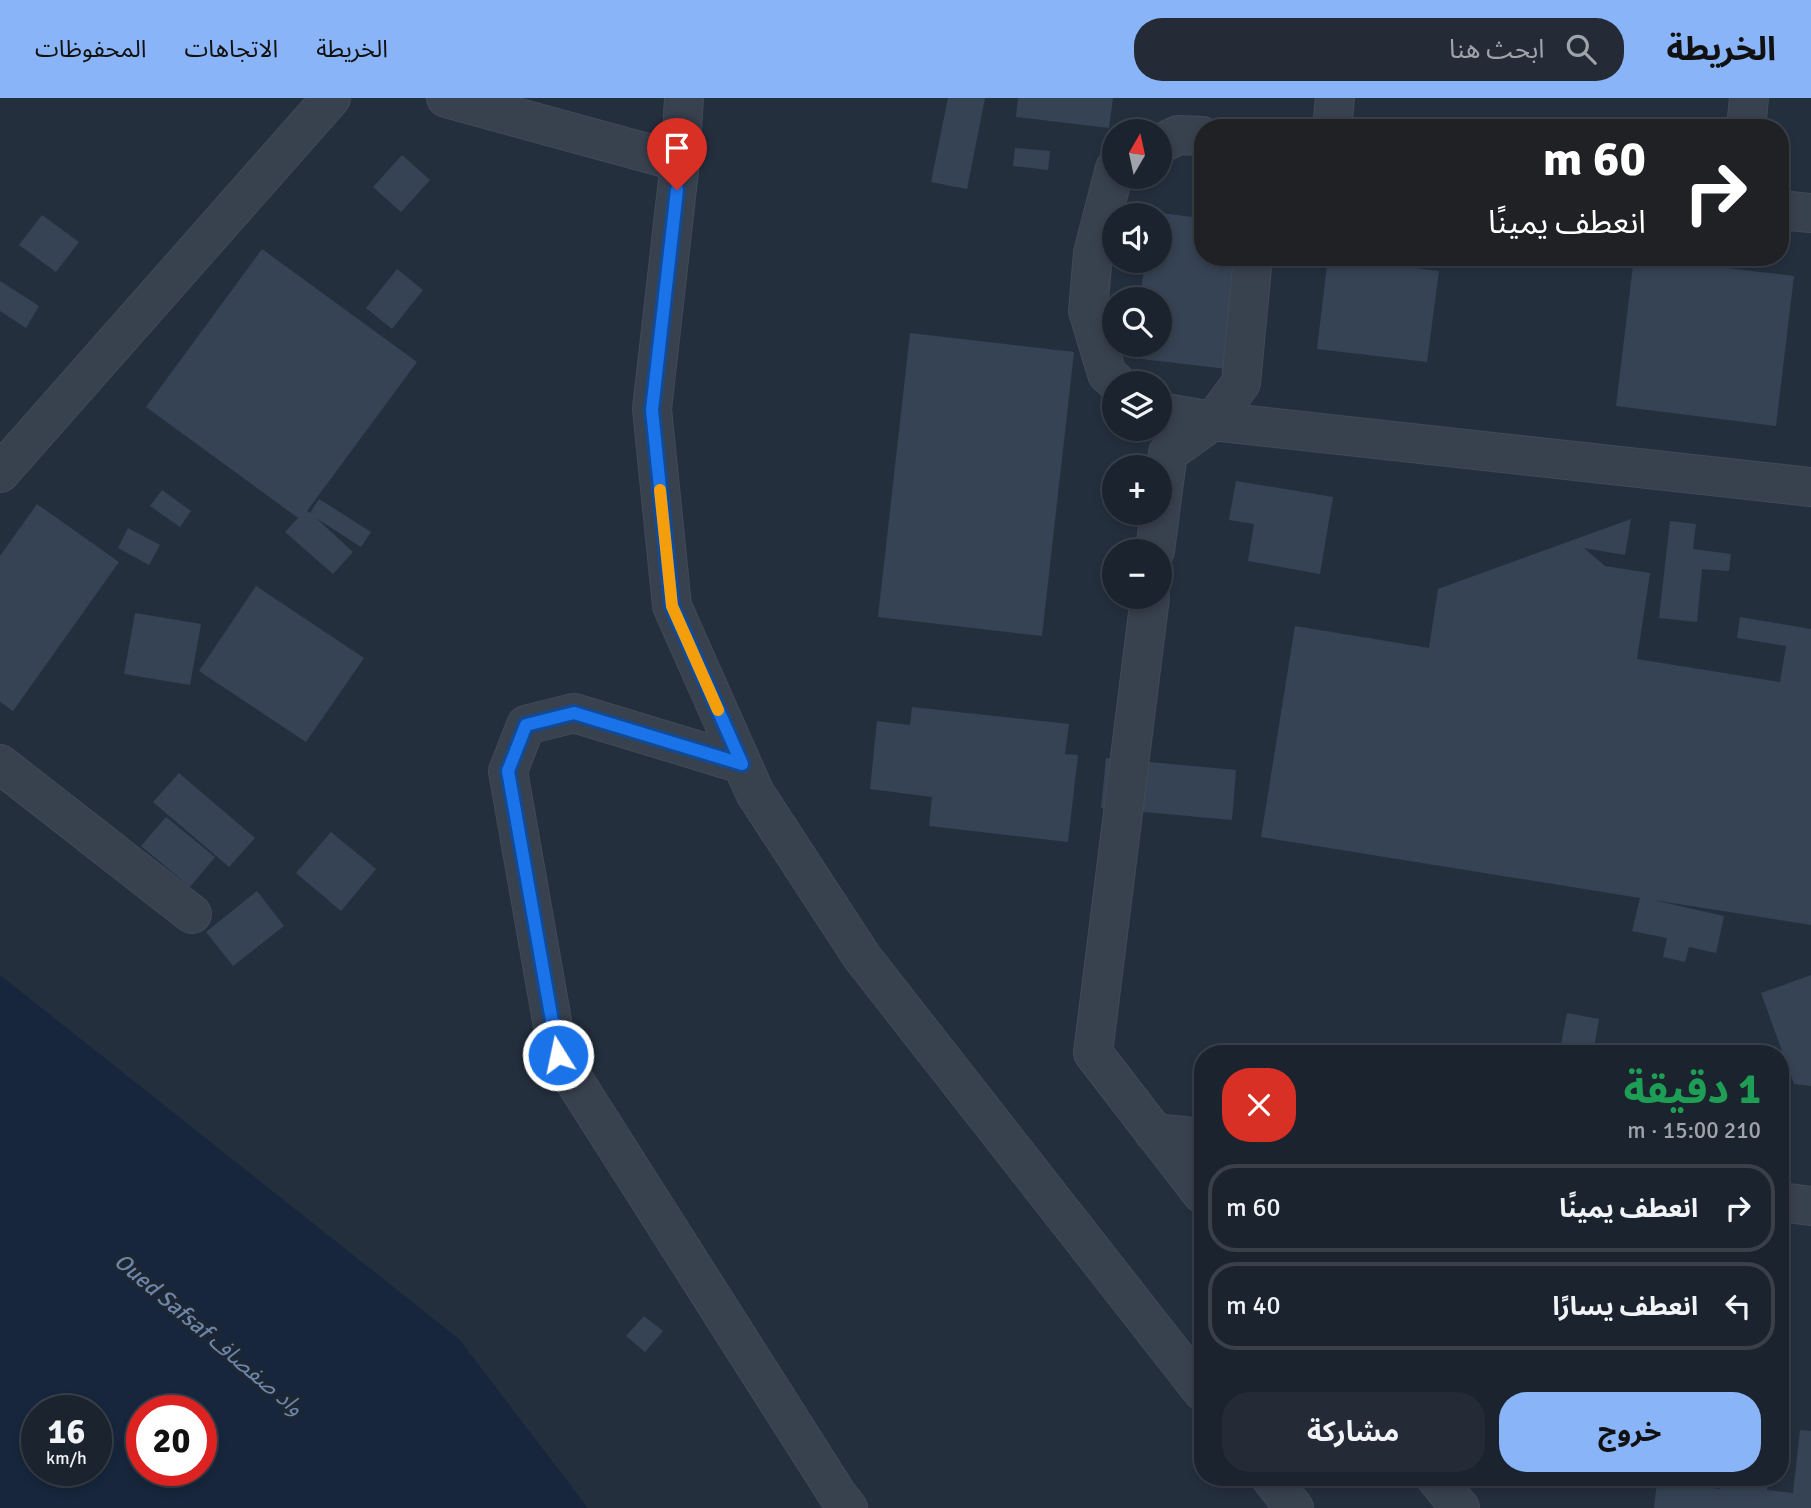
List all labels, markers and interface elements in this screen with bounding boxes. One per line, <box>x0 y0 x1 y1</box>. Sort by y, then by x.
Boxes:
search box <box>1134 18 1624 81</box>
text: الخريطة <box>1666 29 1776 70</box>
icon: search <box>1562 30 1600 68</box>
text: المحفوظات <box>35 34 146 64</box>
text: الاتجاهات <box>184 34 278 64</box>
text: الخريطة <box>316 34 388 64</box>
text: ابحث هنا <box>1449 34 1544 66</box>
pin <box>647 118 707 190</box>
north arrow <box>1102 119 1172 189</box>
map controls <box>1102 119 1172 609</box>
icon: arrive <box>658 129 696 167</box>
text: 60 m <box>1543 129 1646 189</box>
icon: right <box>1670 147 1761 238</box>
button: sound <box>1102 203 1172 273</box>
text: انعطف يمينًا <box>1488 203 1646 242</box>
button: search <box>1102 287 1172 357</box>
button: layers <box>1102 371 1172 441</box>
button: + <box>1102 455 1172 525</box>
button: − <box>1102 539 1172 609</box>
position arrow <box>521 1018 595 1092</box>
text: 1 دقيقة <box>1623 1064 1761 1115</box>
button: close <box>1222 1068 1296 1142</box>
text: 210 m · 15:00 <box>1627 1116 1761 1145</box>
icon: right <box>1719 1189 1757 1227</box>
text: 60 m <box>1226 1192 1281 1224</box>
text: انعطف يمينًا <box>1559 1193 1698 1225</box>
water label: Oued Safsaf واد صفصاف <box>108 1247 309 1422</box>
icon: left <box>1719 1287 1757 1325</box>
text: 40 m <box>1226 1290 1281 1322</box>
text: انعطف يسارًا <box>1553 1291 1698 1323</box>
button: مشاركة <box>1222 1392 1485 1472</box>
button: خروج <box>1499 1392 1761 1472</box>
speed limit sign: 20 <box>126 1395 217 1486</box>
text: 16 <box>48 1410 85 1453</box>
text: km/h <box>46 1447 87 1469</box>

